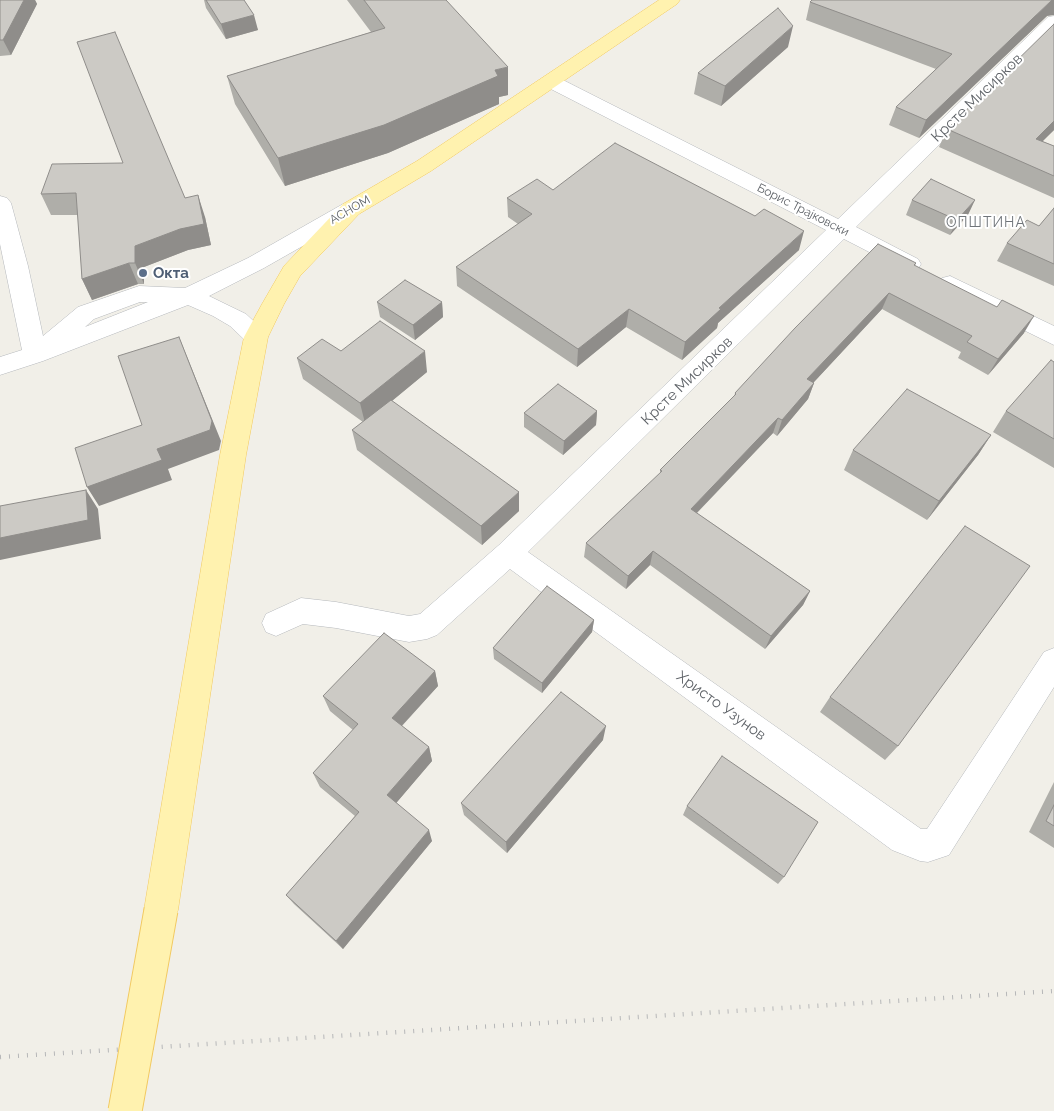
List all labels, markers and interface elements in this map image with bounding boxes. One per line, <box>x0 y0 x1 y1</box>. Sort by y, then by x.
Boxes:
street label: Крсте Мисирков <box>928 50 1026 146</box>
street label: Борис Трајковски <box>755 181 851 239</box>
street label: АСНОМ <box>327 193 373 227</box>
district label: ОПШТИНА <box>945 215 1027 231</box>
place label: Окта <box>153 264 189 282</box>
marker: Окта <box>137 267 149 279</box>
street label: Крсте Мисирков <box>638 333 736 429</box>
street label: Христо Узунов <box>673 668 769 744</box>

